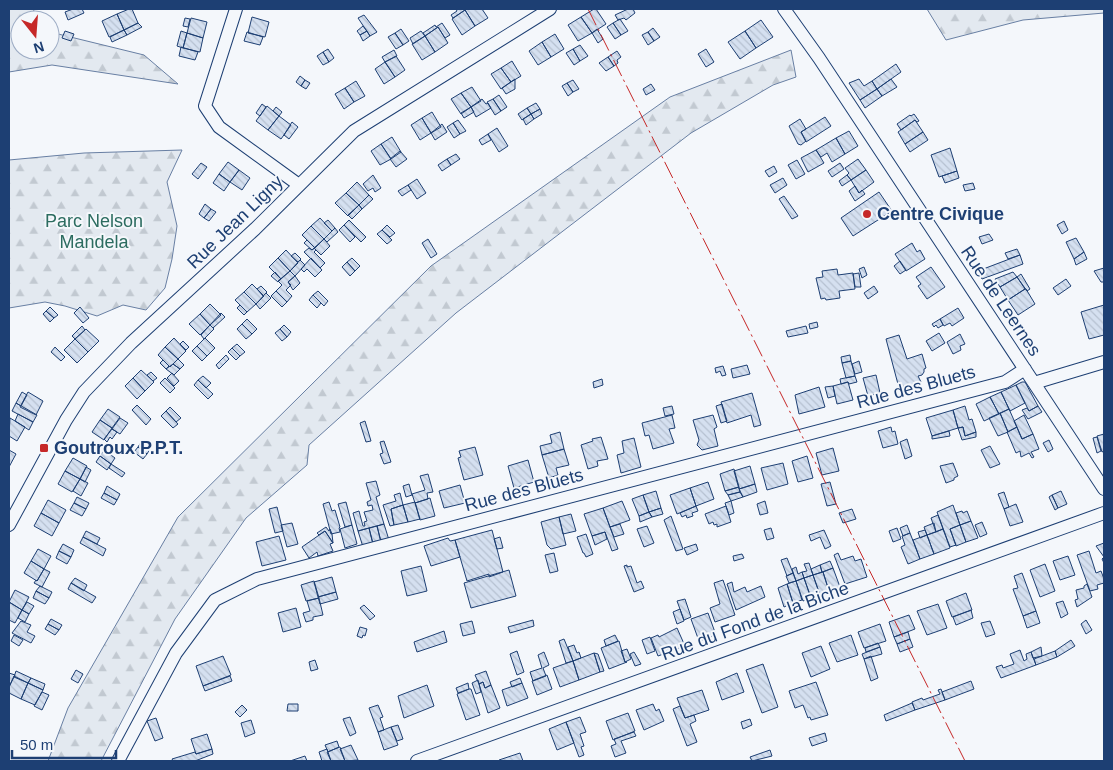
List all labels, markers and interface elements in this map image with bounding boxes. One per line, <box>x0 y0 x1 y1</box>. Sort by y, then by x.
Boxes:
north arrow <box>10 10 60 60</box>
text: N <box>32 38 46 57</box>
street label: Rue Jean Ligny <box>183 171 287 273</box>
place label: Centre Civique <box>877 204 1004 224</box>
marker: Centre Civique <box>861 208 873 220</box>
park label: Parc Nelson Mandela <box>45 211 143 252</box>
street label: Rue de Leernes <box>957 242 1045 360</box>
street label: Rue des Bluets <box>854 362 978 412</box>
place label: Goutroux P.P.T. <box>54 438 183 458</box>
marker: Goutroux P.P.T. <box>38 442 50 454</box>
street label: Rue des Bluets <box>462 465 586 515</box>
street label: Rue du Fond de la Biche <box>658 578 852 664</box>
scale bar <box>12 728 116 760</box>
text: 50 m <box>20 736 53 753</box>

